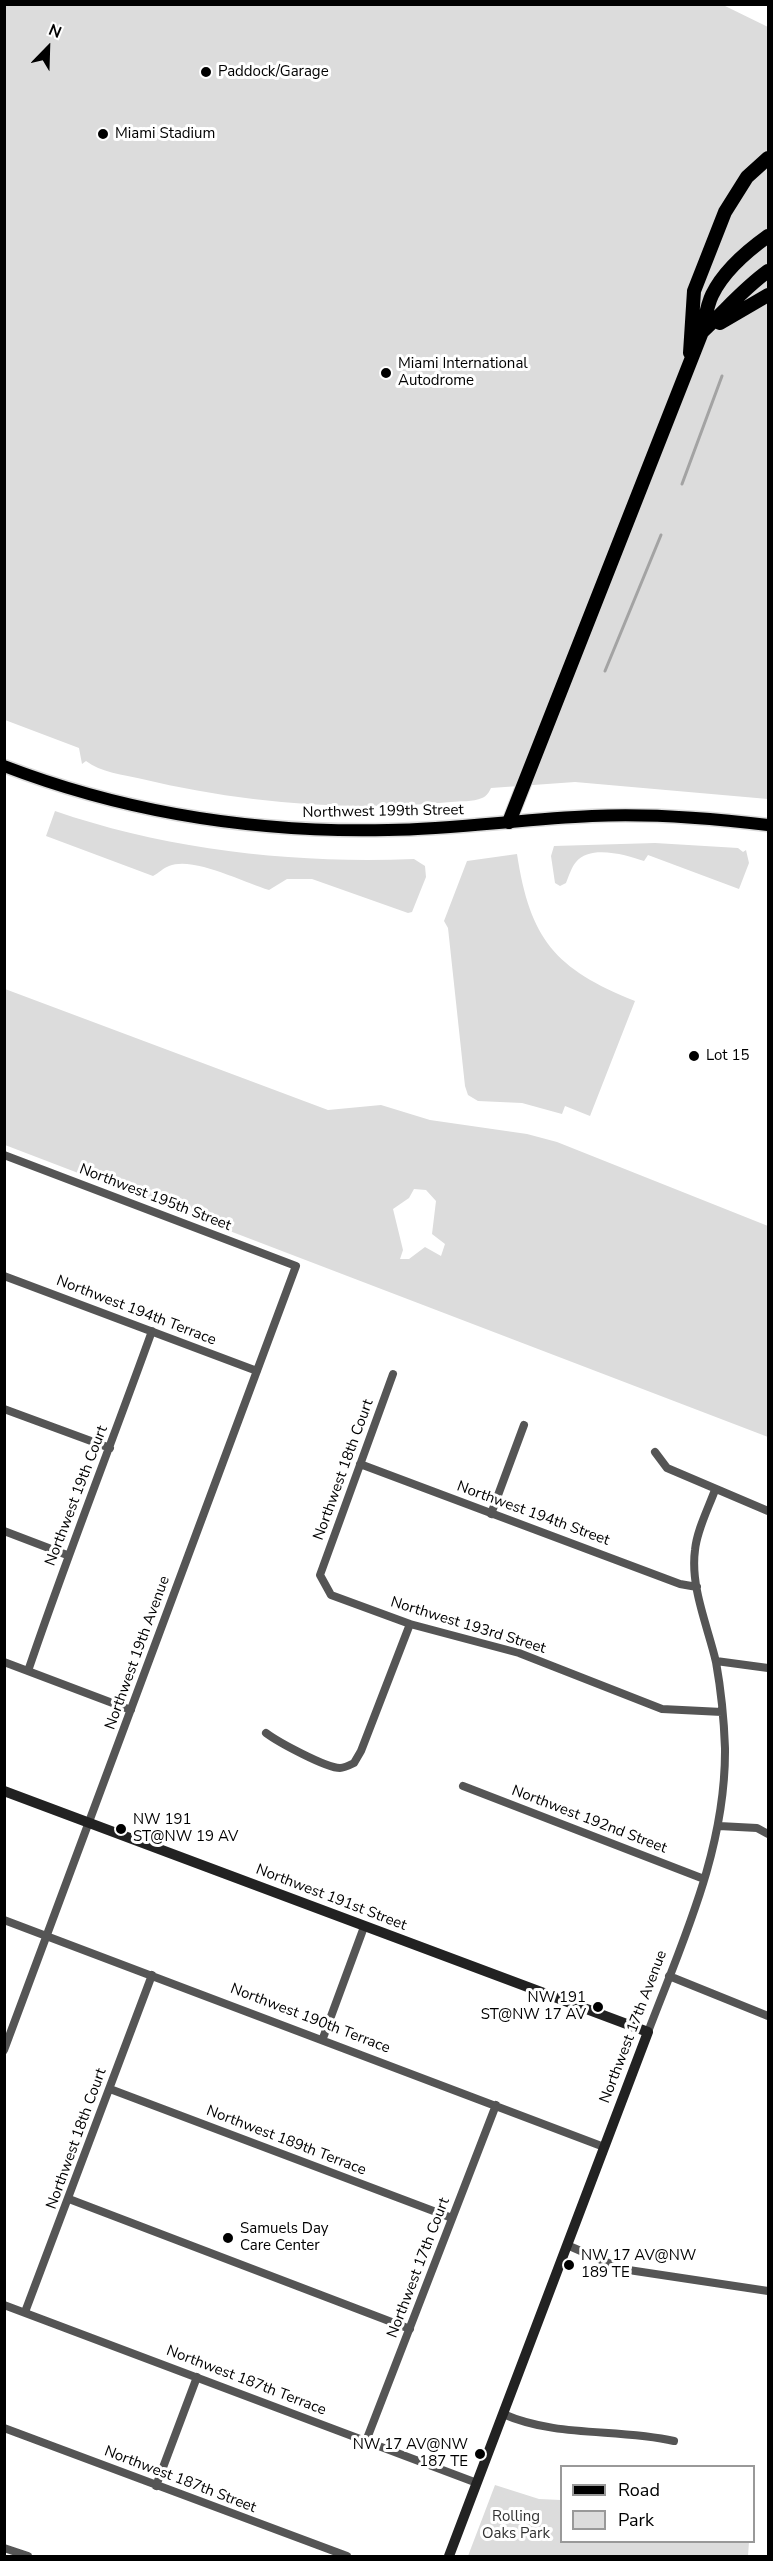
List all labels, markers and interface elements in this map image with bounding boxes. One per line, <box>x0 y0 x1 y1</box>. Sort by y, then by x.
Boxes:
north arrow <box>18 18 78 78</box>
text: N <box>45 19 65 44</box>
place label: Paddock/Garage <box>218 63 329 81</box>
marker: Paddock/Garage <box>199 65 213 79</box>
place label: Miami Stadium <box>115 125 215 143</box>
marker: Miami Stadium <box>96 127 110 141</box>
place label: Miami International Autodrome <box>398 355 528 390</box>
marker: Miami International Autodrome <box>379 366 393 380</box>
street label: Northwest 199th Street <box>302 802 464 822</box>
place label: Lot 15 <box>706 1047 749 1065</box>
marker: Lot 15 <box>687 1049 701 1063</box>
street label: Northwest 195th Street <box>77 1161 233 1235</box>
street label: Northwest 194th Terrace <box>54 1272 218 1350</box>
street label: Northwest 18th Court <box>310 1397 378 1543</box>
street label: Northwest 19th Court <box>42 1423 112 1569</box>
street label: Northwest 194th Street <box>454 1478 612 1550</box>
street label: Northwest 19th Avenue <box>102 1574 174 1732</box>
street label: Northwest 193rd Street <box>388 1594 548 1658</box>
street label: Northwest 192nd Street <box>509 1782 669 1858</box>
place label: NW 191 ST@NW 19 AV <box>133 1811 238 1846</box>
marker: NW 191 ST@NW 19 AV <box>114 1822 128 1836</box>
street label: Northwest 191st Street <box>253 1861 409 1935</box>
street label: Northwest 17th Avenue <box>597 1948 671 2106</box>
street label: Northwest 190th Terrace <box>228 1980 392 2058</box>
place label: NW 191 ST@NW 17 AV <box>481 1989 586 2024</box>
marker: NW 191 ST@NW 17 AV <box>591 2000 605 2014</box>
street label: Northwest 18th Court <box>43 2066 111 2212</box>
street label: Northwest 189th Terrace <box>204 2102 368 2180</box>
street label: Northwest 17th Court <box>384 2195 454 2341</box>
place label: Samuels Day Care Center <box>240 2220 329 2255</box>
marker: Samuels Day Care Center <box>221 2231 235 2245</box>
place label: NW 17 AV@NW 189 TE <box>581 2247 696 2282</box>
marker: NW 17 AV@NW 189 TE <box>562 2258 576 2272</box>
street label: Northwest 187th Terrace <box>164 2342 328 2420</box>
place label: NW 17 AV@NW 187 TE <box>353 2436 468 2471</box>
street label: Northwest 187th Street <box>102 2443 258 2517</box>
marker: NW 17 AV@NW 187 TE <box>473 2447 487 2461</box>
legend <box>560 2465 755 2543</box>
text: Road <box>618 2478 660 2502</box>
park label: Rolling Oaks Park <box>482 2508 550 2543</box>
text: Park <box>618 2508 654 2532</box>

